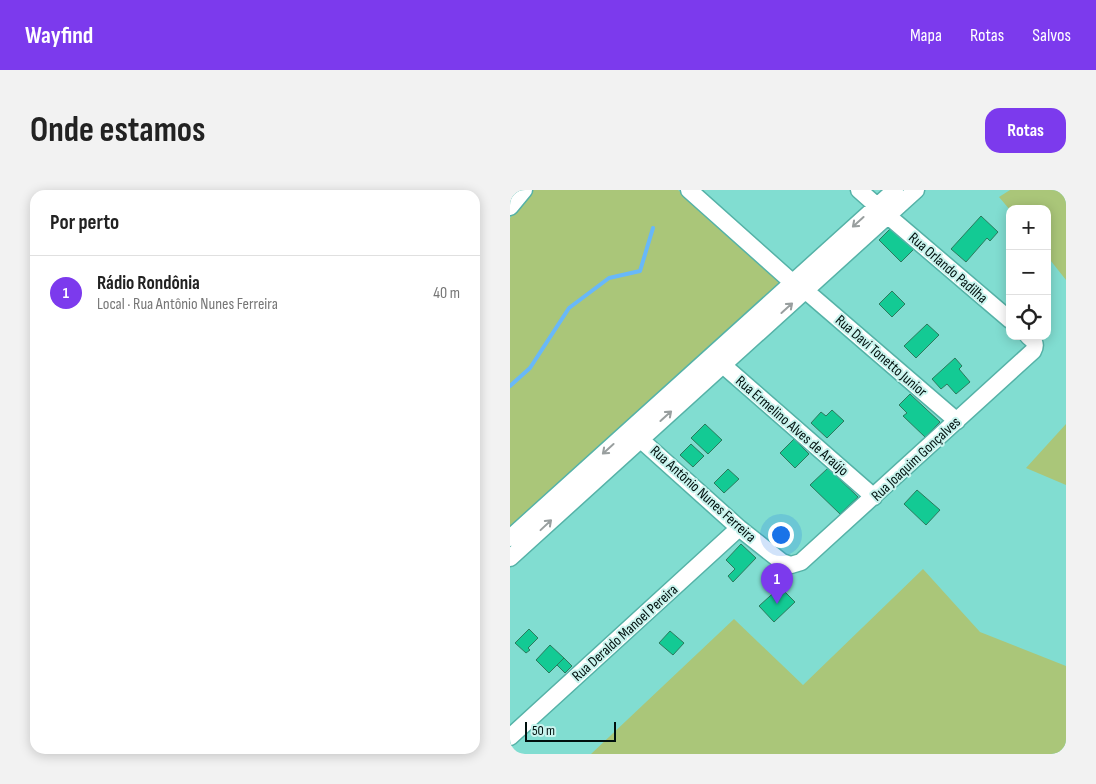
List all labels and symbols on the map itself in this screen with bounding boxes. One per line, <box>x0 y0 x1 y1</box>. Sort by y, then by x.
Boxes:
one-way arrow <box>852 217 865 228</box>
street label: Rua Orlando Padilha <box>904 228 992 308</box>
one-way arrow <box>781 302 794 313</box>
street label: Rua Davi Tonetto Junior <box>831 311 931 402</box>
street label: Rua Ermelino Alves de Araújo <box>732 372 852 480</box>
one-way arrow <box>659 410 672 422</box>
street label: Rua Joaquim Gonçalves <box>867 413 965 505</box>
street label: Rua Antônio Nunes Ferreira <box>646 442 760 547</box>
one-way arrow <box>602 443 615 455</box>
one-way arrow <box>539 520 552 531</box>
your location <box>768 522 794 548</box>
pin: 1 <box>761 563 793 604</box>
street label: Rua Deraldo Manoel Pereira <box>568 580 682 686</box>
scale bar <box>525 719 616 742</box>

